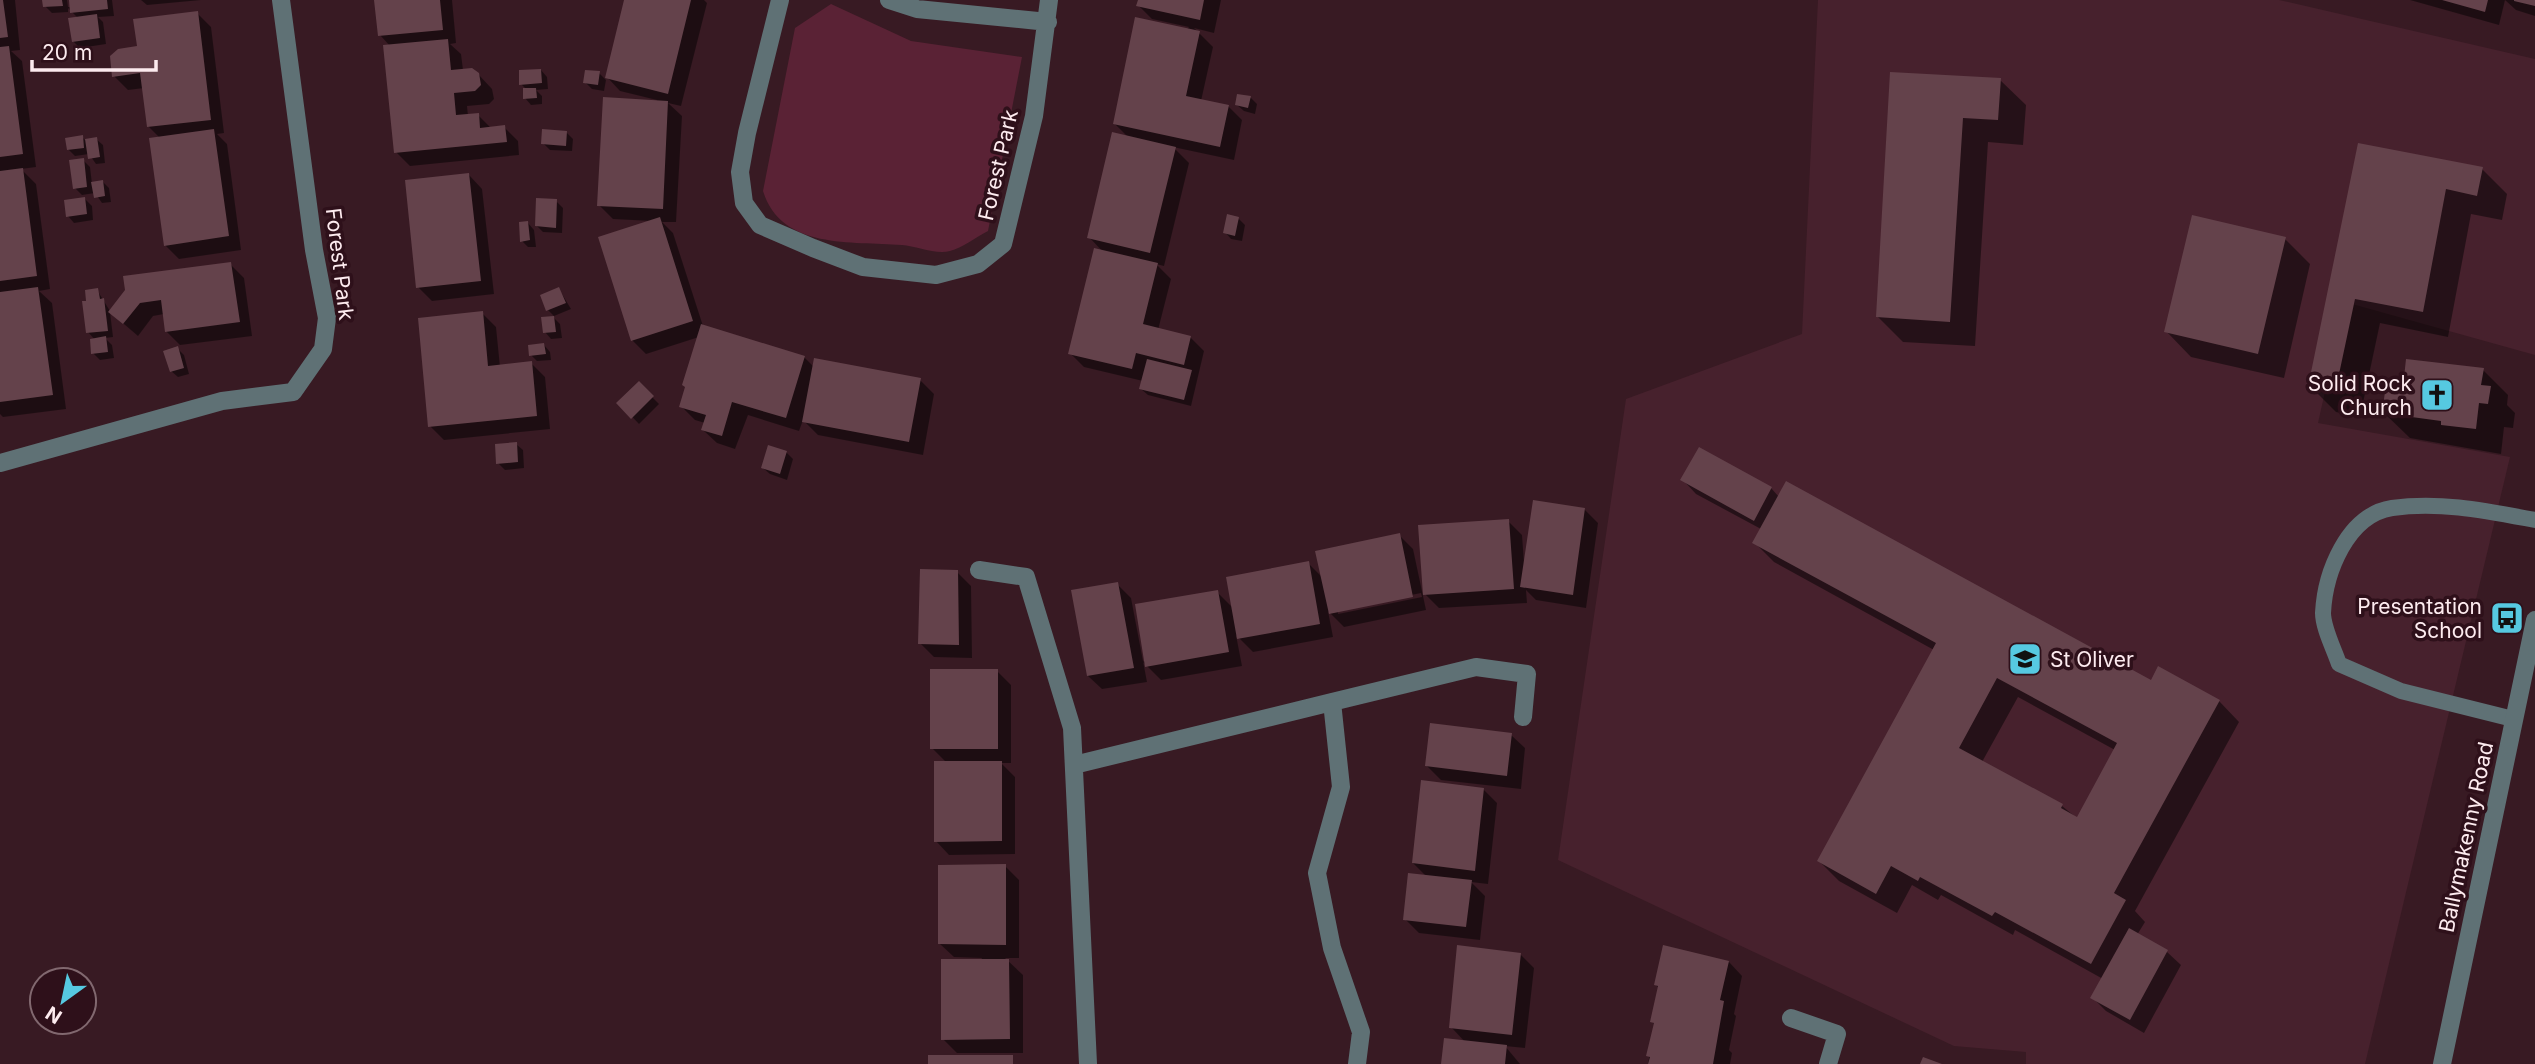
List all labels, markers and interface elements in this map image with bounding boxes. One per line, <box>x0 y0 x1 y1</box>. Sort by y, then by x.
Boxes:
scale bar <box>32 28 156 72</box>
text: 20 m <box>42 40 92 65</box>
street label: Forest Park <box>973 107 1023 223</box>
street label: Forest Park <box>321 206 359 322</box>
place label: Solid Rock Church <box>2308 371 2412 420</box>
church icon: Solid Rock Church <box>2418 376 2456 414</box>
place label: Presentation School <box>2357 594 2482 643</box>
bus stop icon: Presentation School <box>2488 599 2526 637</box>
school or university icon: St Oliver <box>2006 640 2044 678</box>
place label: St Oliver <box>2050 647 2134 672</box>
street label: Ballymakenny Road <box>2434 740 2498 934</box>
north arrow <box>28 966 98 1036</box>
text: N <box>42 1001 66 1028</box>

